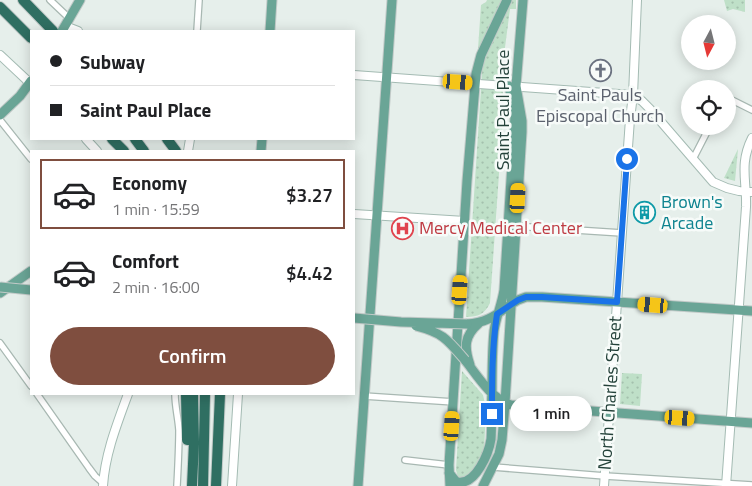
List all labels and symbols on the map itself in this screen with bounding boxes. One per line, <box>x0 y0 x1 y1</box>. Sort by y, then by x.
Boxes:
north arrow <box>681 15 736 70</box>
street label: Saint Paul Place <box>489 50 516 170</box>
church icon: Saint Pauls Episcopal Church <box>588 58 612 82</box>
car <box>442 73 473 91</box>
place label: Saint Pauls Episcopal Church <box>536 81 664 129</box>
route start <box>616 148 638 170</box>
car <box>509 183 526 213</box>
place label: Brown's Arcade <box>661 188 723 236</box>
building icon: Brown's Arcade <box>633 200 657 224</box>
place label: Mercy Medical Center <box>419 214 582 241</box>
hospital icon: Mercy Medical Center <box>391 216 415 240</box>
car <box>451 275 468 305</box>
car <box>637 296 668 314</box>
street label: North Charles Street <box>591 314 628 471</box>
callout: 1 min <box>510 396 592 432</box>
route end <box>481 403 503 425</box>
car <box>664 409 695 427</box>
car <box>443 411 460 441</box>

